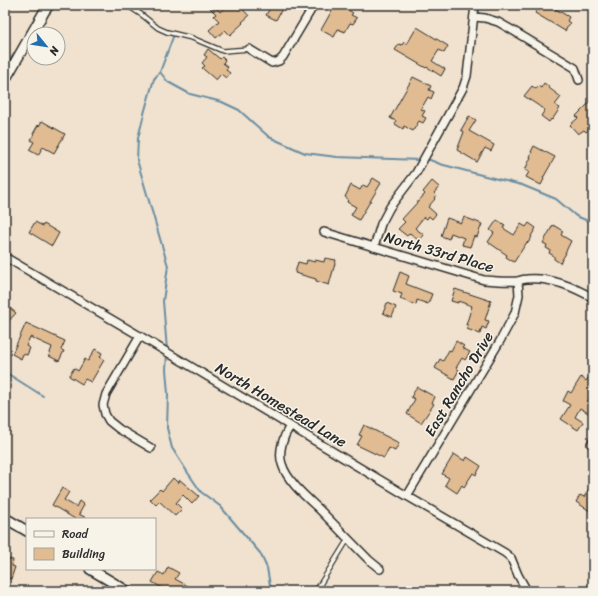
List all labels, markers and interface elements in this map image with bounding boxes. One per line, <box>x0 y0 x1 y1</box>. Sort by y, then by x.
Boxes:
north arrow <box>26 26 66 66</box>
text: N <box>44 42 65 59</box>
street label: North 33rd Place <box>381 224 497 280</box>
street label: East Rancho Drive <box>417 326 501 442</box>
street label: North Homestead Lane <box>210 355 352 455</box>
legend <box>26 518 156 570</box>
text: Road <box>62 523 89 545</box>
text: Building <box>62 543 105 565</box>

